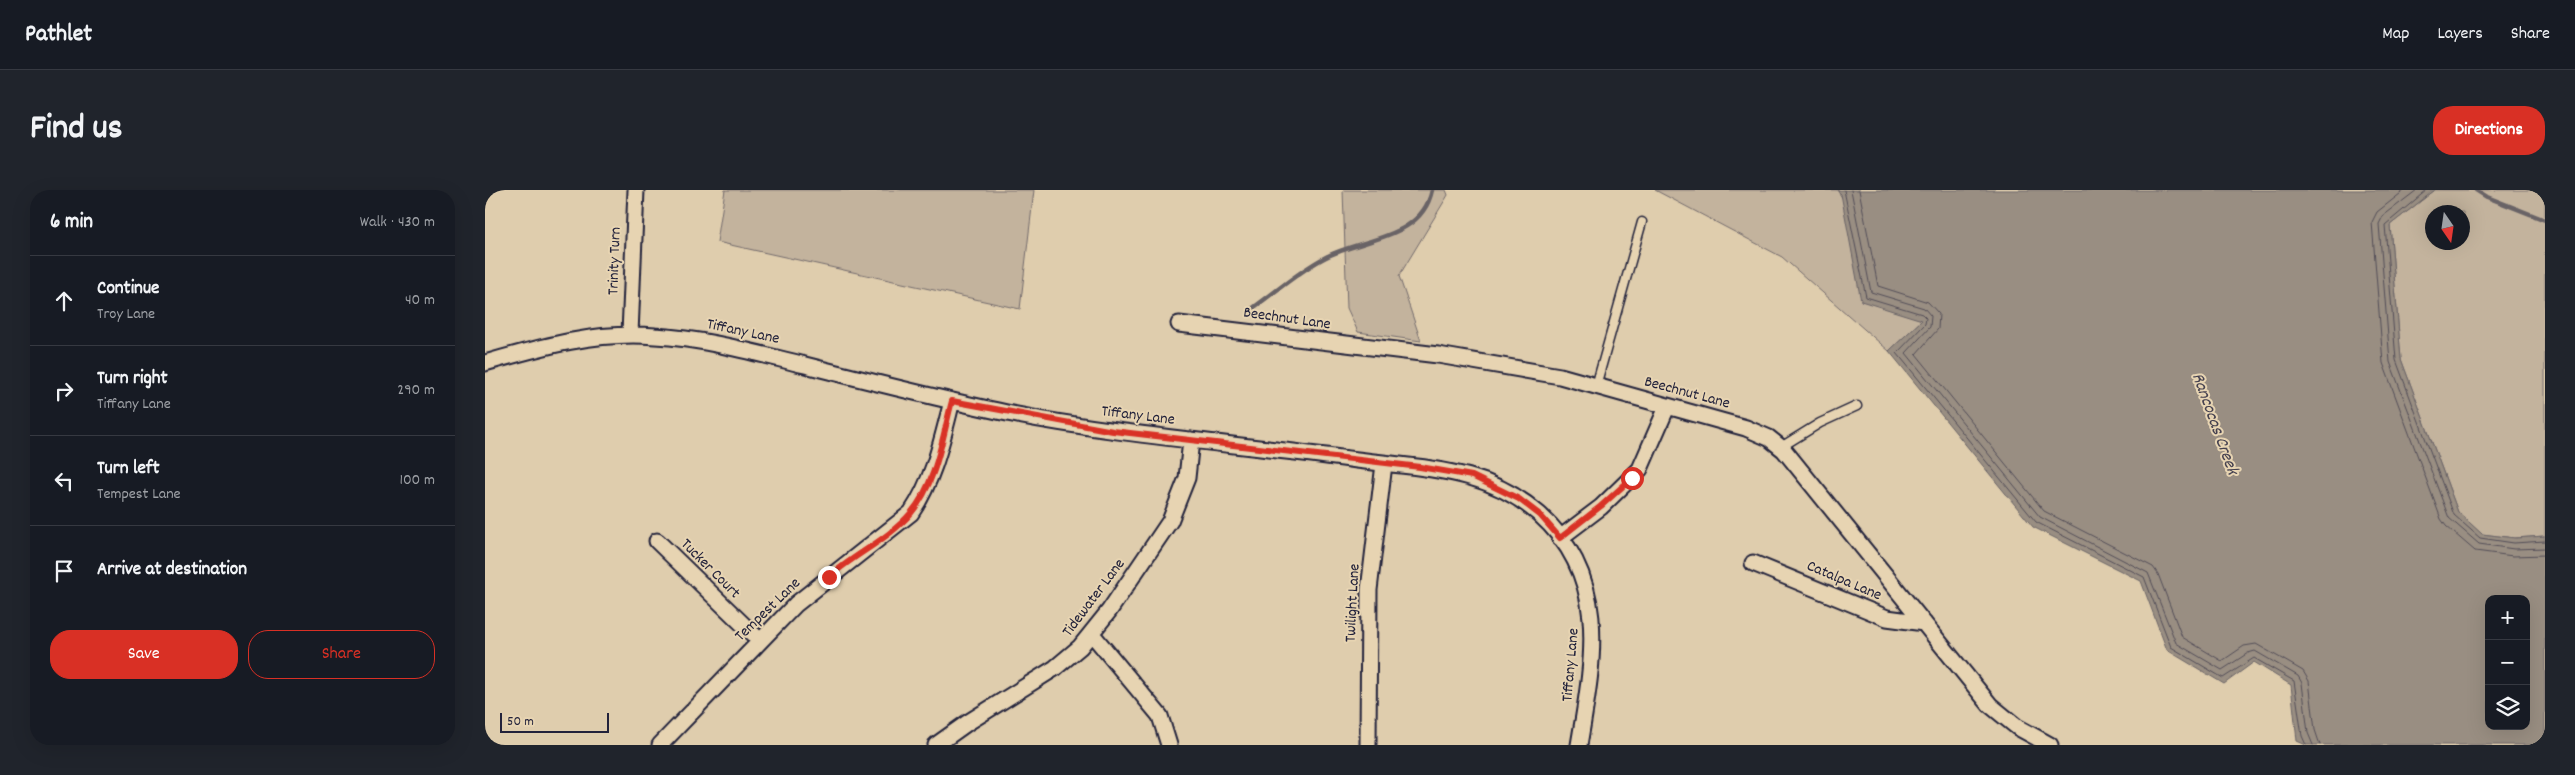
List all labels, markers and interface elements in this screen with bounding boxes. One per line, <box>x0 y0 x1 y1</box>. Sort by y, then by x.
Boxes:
text: Pathlet <box>25 18 92 52</box>
text: Map <box>2382 22 2409 47</box>
text: Layers <box>2437 22 2483 47</box>
text: Share <box>2511 22 2550 47</box>
text: Find us <box>30 105 122 155</box>
button: Directions <box>2433 106 2545 155</box>
north arrow <box>2425 205 2470 250</box>
text: 6 min <box>50 208 93 238</box>
text: Walk · 430 m <box>360 211 435 234</box>
street label: Trinity Turn <box>602 226 628 296</box>
text: Continue <box>97 276 159 303</box>
icon: ahead <box>50 287 78 315</box>
text: 40 m <box>405 289 435 312</box>
street label: Beechnut Lane <box>1242 302 1332 336</box>
text: Troy Lane <box>97 303 155 326</box>
street label: Tiffany Lane <box>705 313 781 351</box>
text: Turn right <box>97 366 168 393</box>
water label: Rancocas Creek <box>2184 369 2245 480</box>
street label: Beechnut Lane <box>1642 371 1732 415</box>
icon: right <box>50 377 78 405</box>
text: 290 m <box>397 379 435 402</box>
text: Tiffany Lane <box>97 393 171 416</box>
street label: Tiffany Lane <box>1100 400 1176 432</box>
text: Turn left <box>97 456 160 483</box>
icon: left <box>50 467 78 495</box>
route start <box>1621 467 1644 490</box>
text: 100 m <box>399 469 435 492</box>
text: Tempest Lane <box>97 483 181 506</box>
street label: Tucker Court <box>675 534 745 604</box>
street label: Tidewater Lane <box>1057 554 1131 642</box>
street label: Catalpa Lane <box>1803 555 1885 607</box>
icon: arrive <box>50 557 78 585</box>
text: Arrive at destination <box>97 557 247 584</box>
street label: Twilight Lane <box>1339 563 1367 643</box>
route end <box>818 566 841 589</box>
street label: Tempest Lane <box>730 573 806 647</box>
map controls <box>2485 595 2530 730</box>
button: + <box>2485 595 2530 640</box>
street label: Tiffany Lane <box>1556 627 1586 703</box>
button: Save <box>50 630 238 679</box>
button: Share <box>248 630 435 679</box>
button: − <box>2485 640 2530 685</box>
button: layers <box>2485 685 2530 730</box>
scale bar <box>500 710 609 733</box>
text: 50 m <box>507 712 534 732</box>

